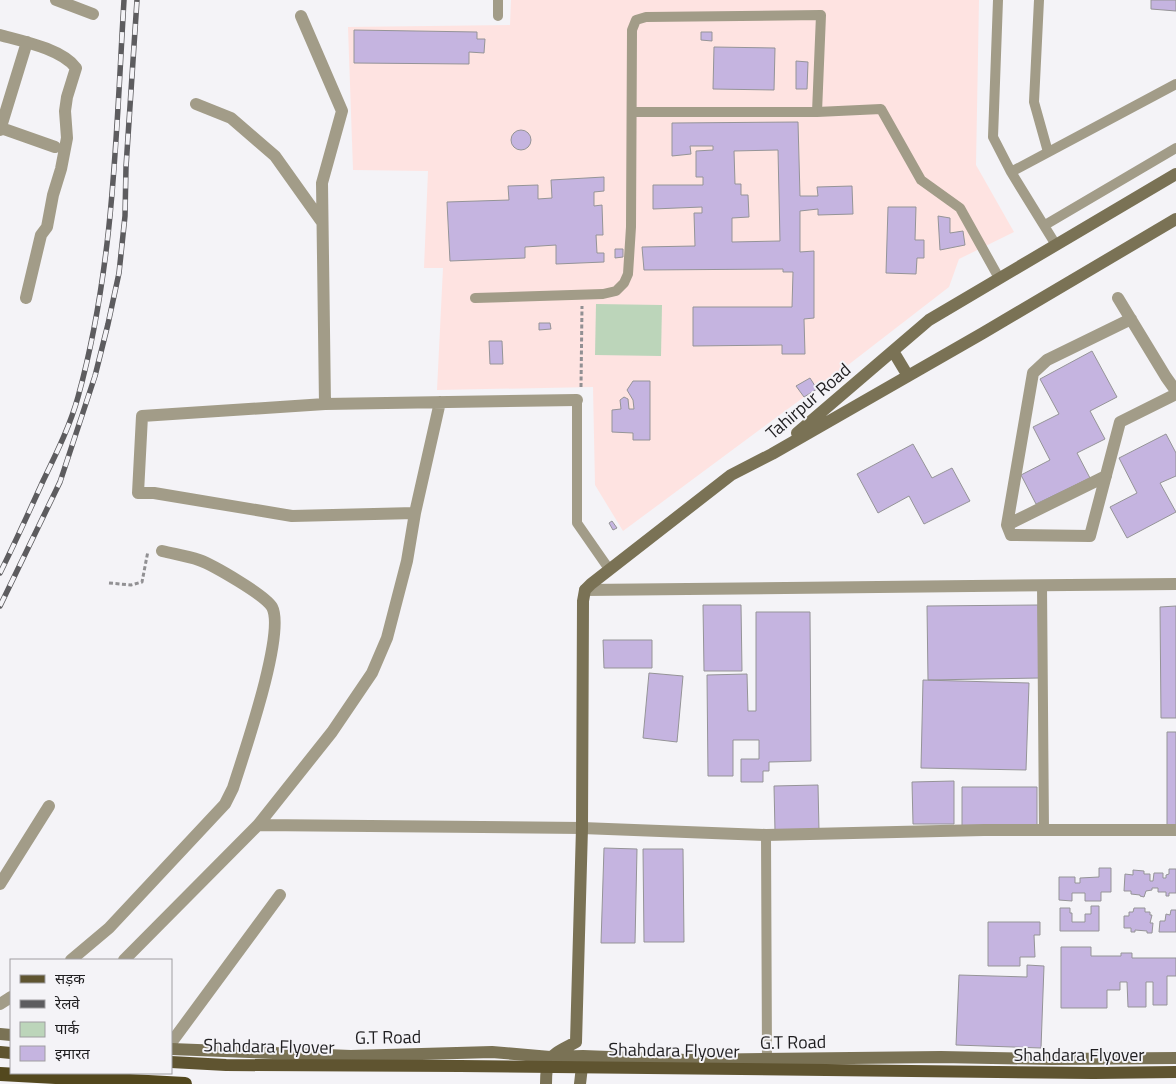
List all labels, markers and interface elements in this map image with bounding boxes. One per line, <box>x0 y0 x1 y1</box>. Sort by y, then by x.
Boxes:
street label: Tahirpur Road <box>760 356 856 446</box>
legend <box>10 959 172 1074</box>
text: सड़क <box>55 967 85 990</box>
text: रेलवे <box>54 992 80 1015</box>
text: पार्क <box>55 1017 79 1040</box>
street label: G.T Road <box>355 1023 421 1051</box>
street label: G.T Road <box>760 1028 826 1056</box>
street label: Shahdara Flyover <box>203 1031 335 1061</box>
street label: Shahdara Flyover <box>608 1035 740 1065</box>
street label: Shahdara Flyover <box>1013 1041 1145 1068</box>
text: इमारत <box>55 1042 90 1065</box>

